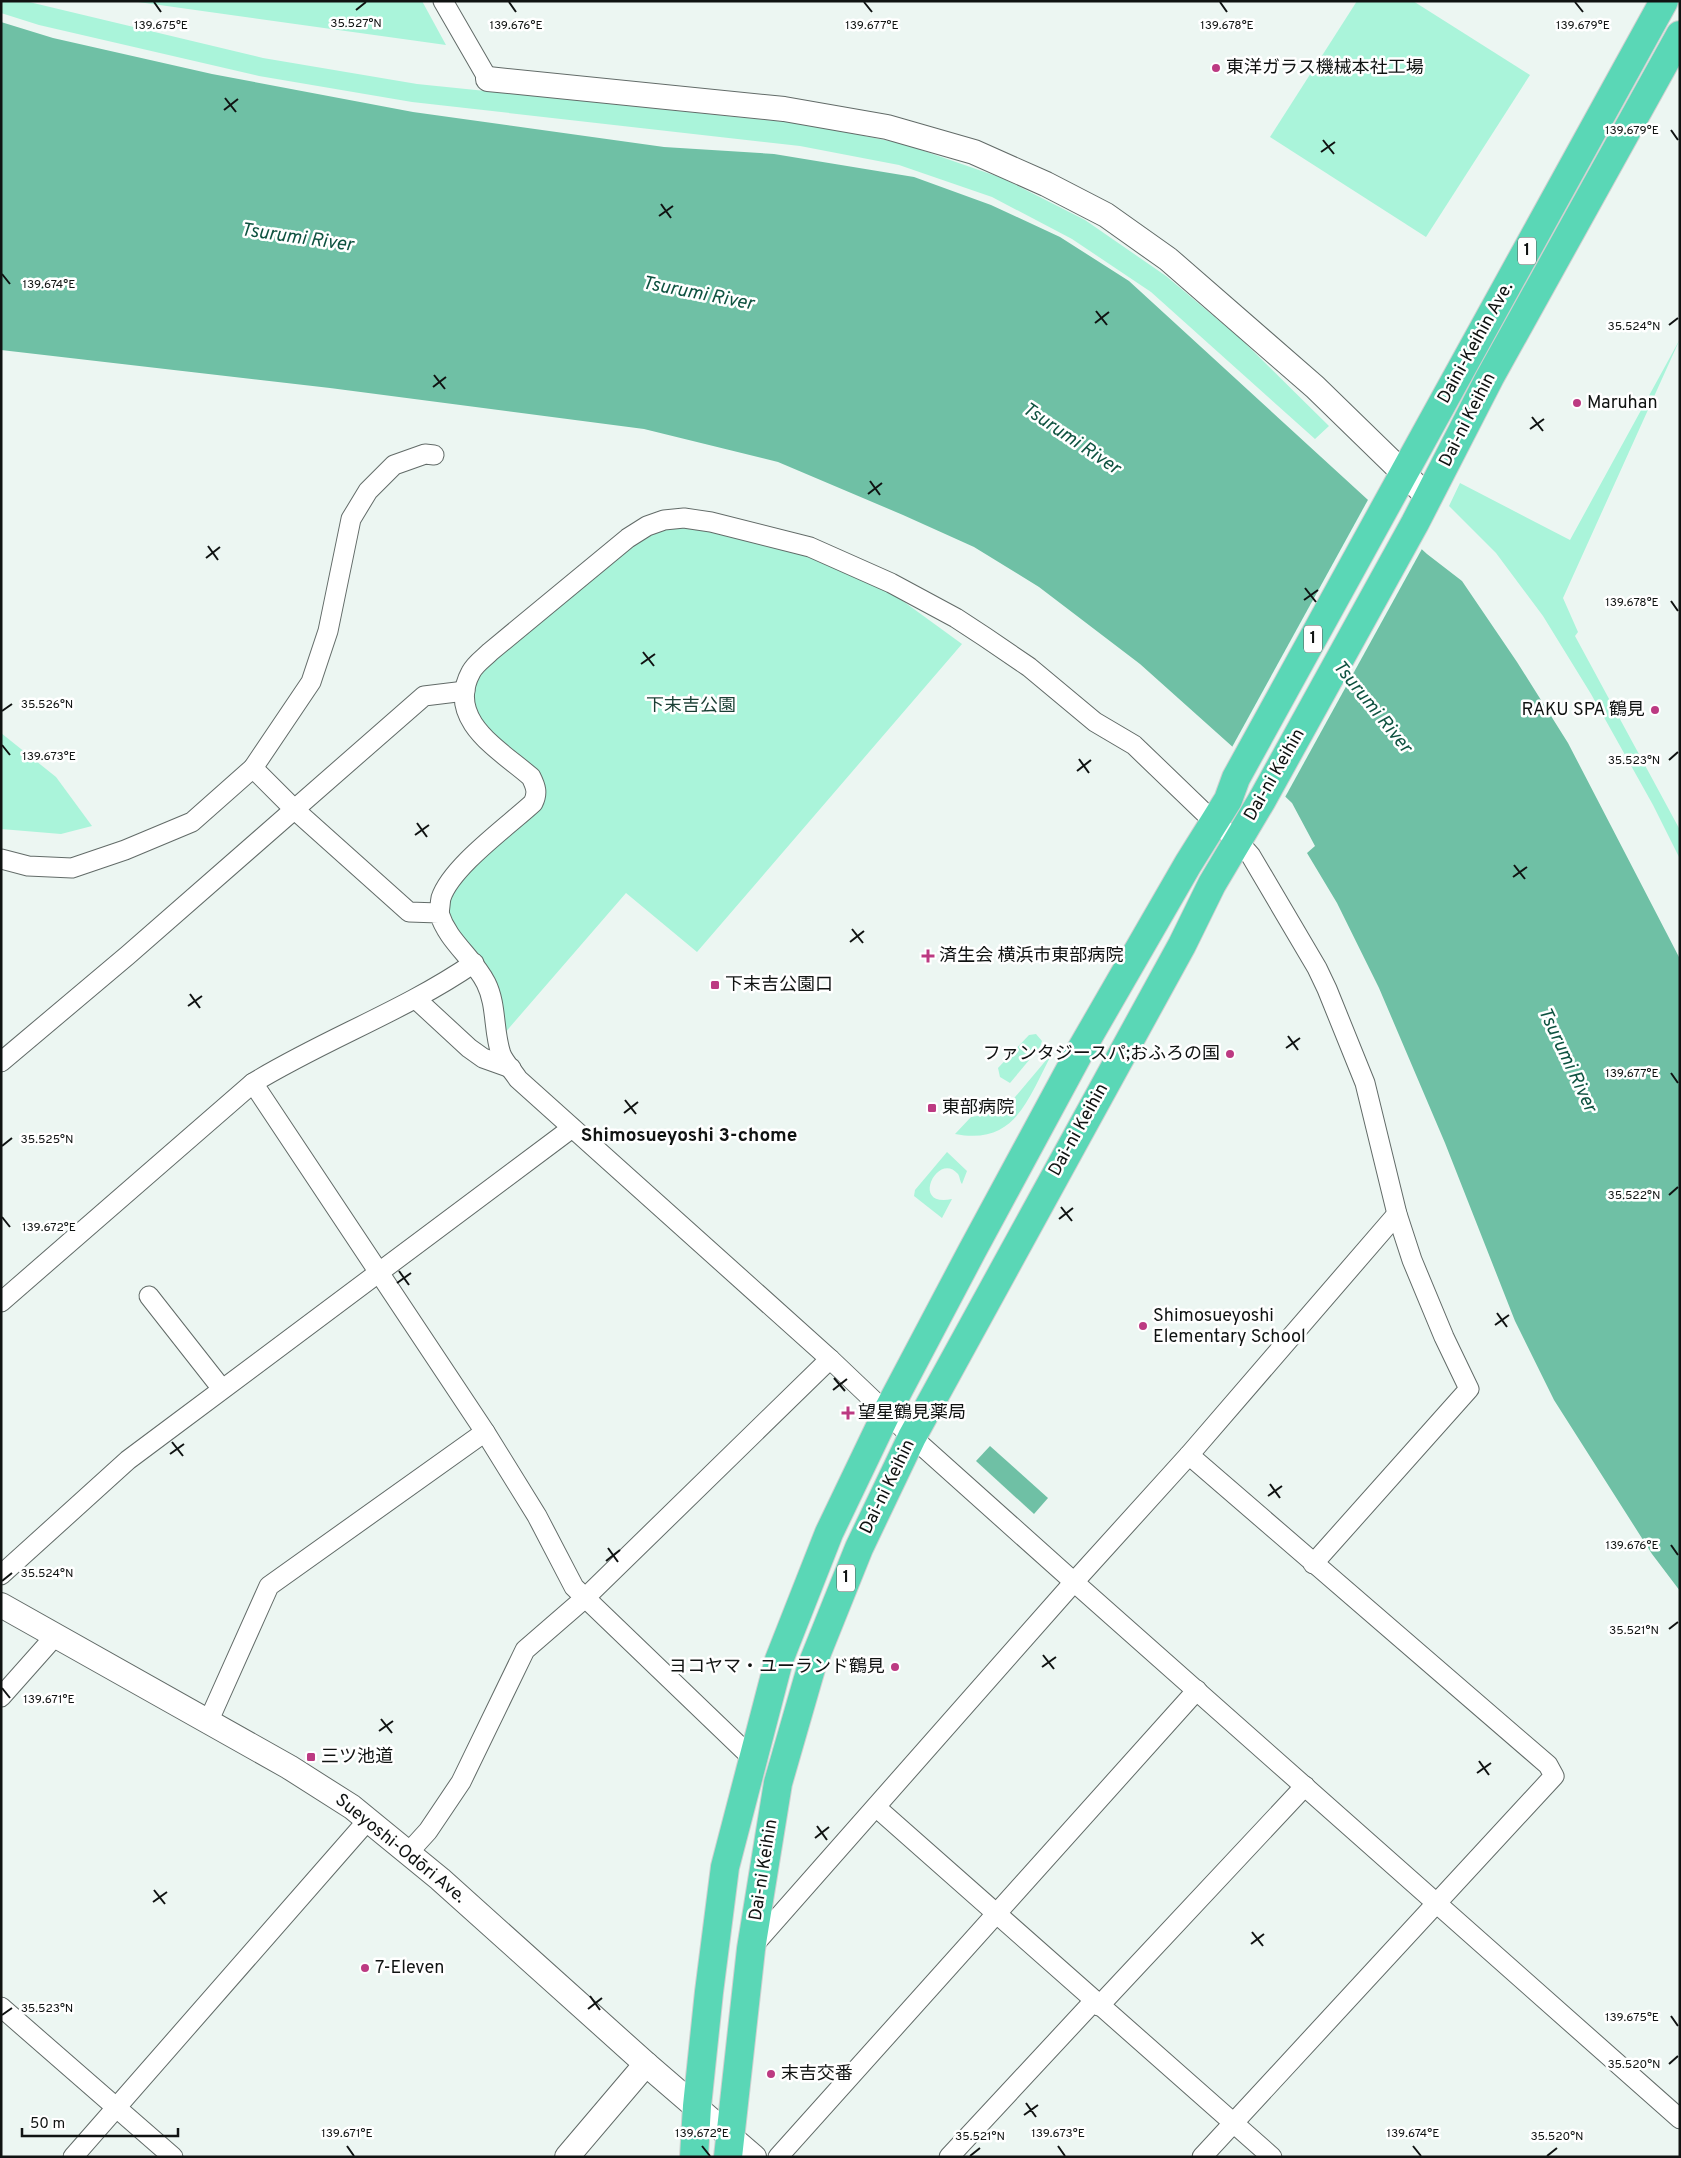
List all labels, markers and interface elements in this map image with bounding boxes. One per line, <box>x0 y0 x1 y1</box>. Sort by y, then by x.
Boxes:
text: 35.527°N <box>330 16 382 32</box>
text: 139.675°E <box>134 18 188 34</box>
text: 139.676°E <box>489 18 543 34</box>
text: 139.677°E <box>845 18 899 34</box>
text: 139.678°E <box>1200 18 1254 34</box>
text: 139.679°E <box>1556 18 1610 34</box>
place label: 東洋ガラス機械本社工場 <box>1226 57 1424 80</box>
marker: 東洋ガラス機械本社工場 <box>1210 62 1222 74</box>
text: 139.679°E <box>1605 123 1659 139</box>
water label: Tsurumi River <box>239 218 356 258</box>
road number: 1 <box>1518 238 1536 264</box>
water label: Tsurumi River <box>640 271 758 317</box>
text: 139.674°E <box>23 277 75 293</box>
street label: Daini-Keihin Ave. <box>1433 278 1519 408</box>
text: 35.524°N <box>1608 319 1660 335</box>
street label: Dai-ni Keihin <box>1434 369 1502 471</box>
place label: Maruhan <box>1587 392 1658 415</box>
water label: Tsurumi River <box>1017 397 1126 482</box>
marker: Maruhan <box>1571 397 1583 409</box>
text: 139.678°E <box>1605 595 1659 611</box>
road number: 1 <box>1304 626 1322 652</box>
water label: Tsurumi River <box>1327 655 1418 760</box>
park label: 下末吉公園 <box>646 695 736 718</box>
text: 35.526°N <box>21 697 73 713</box>
place label: RAKU SPA 鶴見 <box>1522 699 1645 722</box>
marker: RAKU SPA 鶴見 <box>1649 704 1661 716</box>
street label: Dai-ni Keihin <box>1239 725 1311 825</box>
text: 139.673°E <box>22 749 76 765</box>
text: 35.523°N <box>1608 753 1660 769</box>
place label: 済生会 横浜市東部病院 <box>939 945 1123 968</box>
marker: 済生会 横浜市東部病院 <box>921 949 935 963</box>
place label: 下末吉公園口 <box>725 974 833 997</box>
marker: 下末吉公園口 <box>709 979 721 991</box>
water label: Tsurumi River <box>1532 1004 1603 1118</box>
place label: ファンタジースパ;おふろの国 <box>983 1043 1220 1066</box>
marker: ファンタジースパ;おふろの国 <box>1224 1048 1236 1060</box>
text: 139.677°E <box>1605 1066 1659 1082</box>
street label: Dai-ni Keihin <box>1044 1080 1114 1180</box>
place label: 東部病院 <box>942 1097 1014 1120</box>
marker: 東部病院 <box>926 1102 938 1114</box>
district label: Shimosueyoshi 3-chome <box>581 1124 797 1148</box>
text: 35.525°N <box>21 1132 73 1148</box>
text: 35.522°N <box>1608 1188 1660 1204</box>
text: 139.672°E <box>22 1220 76 1236</box>
place label: Shimosueyoshi Elementary School <box>1153 1305 1306 1349</box>
marker: Shimosueyoshi Elementary School <box>1137 1320 1149 1332</box>
place label: 望星鶴見薬局 <box>858 1402 966 1425</box>
marker: 望星鶴見薬局 <box>842 1407 854 1419</box>
street label: Dai-ni Keihin <box>855 1436 921 1538</box>
text: 139.676°E <box>1605 1538 1659 1554</box>
road number: 1 <box>837 1565 855 1592</box>
text: 35.524°N <box>21 1566 73 1582</box>
text: 35.521°N <box>1609 1623 1659 1639</box>
place label: ヨコヤマ・ユーランド鶴見 <box>669 1656 885 1679</box>
marker: ヨコヤマ・ユーランド鶴見 <box>889 1661 901 1673</box>
text: 139.671°E <box>23 1692 75 1708</box>
place label: 三ツ池道 <box>321 1746 393 1769</box>
marker: 三ツ池道 <box>305 1751 317 1763</box>
street label: Sueyoshi-Odōri Ave. <box>330 1789 470 1909</box>
street label: Dai-ni Keihin <box>745 1818 783 1922</box>
place label: 7-Eleven <box>375 1957 444 1980</box>
marker: 7-Eleven <box>359 1962 371 1974</box>
text: 35.523°N <box>21 2001 73 2017</box>
text: 139.675°E <box>1605 2010 1659 2026</box>
text: 35.520°N <box>1607 2057 1661 2073</box>
place label: 末吉交番 <box>781 2063 853 2086</box>
marker: 末吉交番 <box>765 2068 777 2080</box>
scale bar <box>22 2106 179 2138</box>
text: 50 m <box>30 2115 65 2134</box>
text: 139.671°E <box>321 2126 373 2142</box>
text: 139.672°E <box>675 2126 729 2142</box>
text: 139.673°E <box>1031 2126 1085 2142</box>
text: 139.674°E <box>1387 2126 1439 2142</box>
text: 35.521°N <box>955 2129 1005 2145</box>
text: 35.520°N <box>1530 2129 1584 2145</box>

